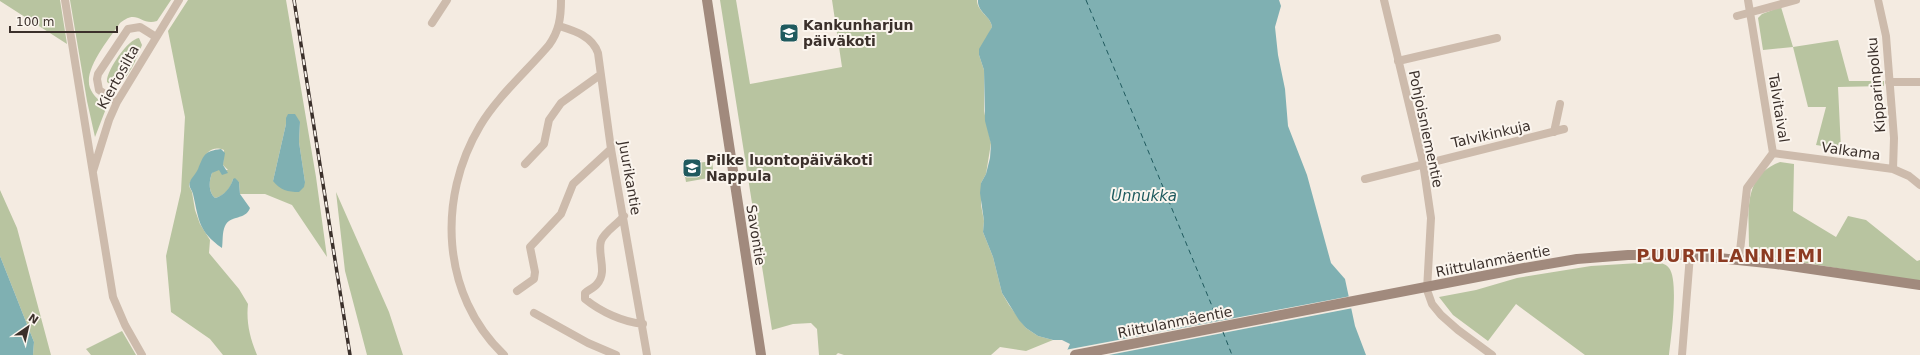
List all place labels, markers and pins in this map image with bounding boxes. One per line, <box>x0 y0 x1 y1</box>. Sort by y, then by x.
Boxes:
place label: Kankunharjun päiväkoti <box>803 17 914 49</box>
school or university icon: Kankunharjun päiväkoti <box>778 22 800 44</box>
place label: Pilke luontopäiväkoti Nappula <box>706 152 873 184</box>
school or university icon: Pilke luontopäiväkoti Nappula <box>681 157 703 179</box>

